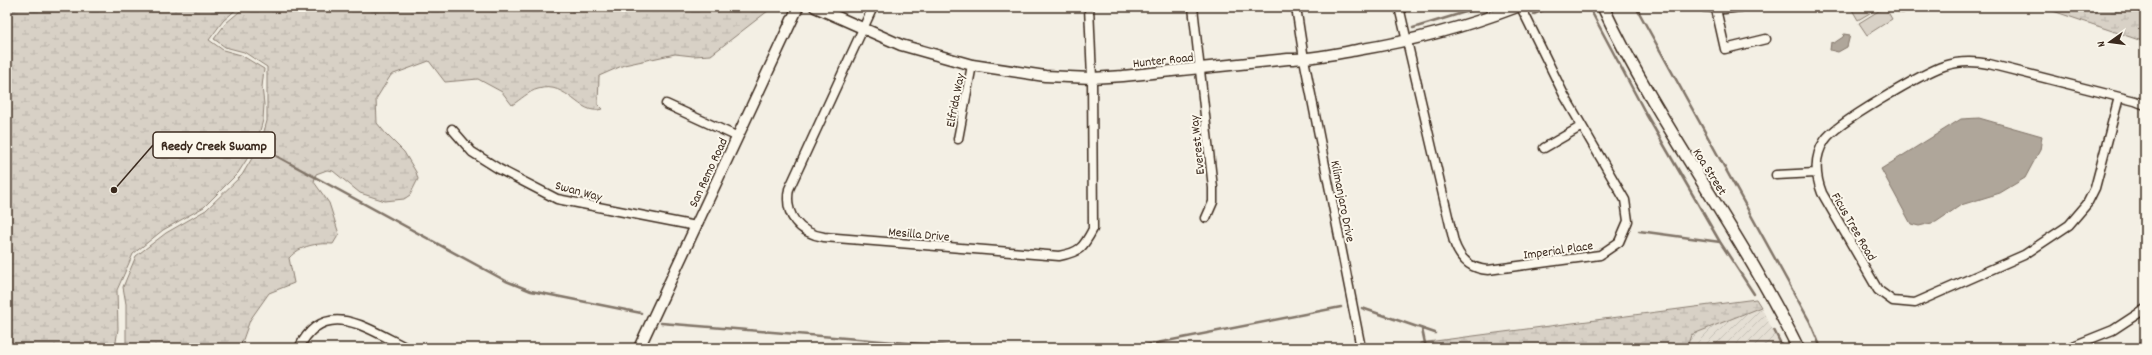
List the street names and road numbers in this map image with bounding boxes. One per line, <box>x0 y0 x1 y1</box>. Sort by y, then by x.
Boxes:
street label: Hunter Road <box>1132 49 1195 74</box>
street label: Elfrida Way <box>942 71 971 129</box>
street label: Everest Way <box>1186 113 1211 175</box>
street label: San Remo Road <box>685 135 734 211</box>
street label: Koa Street <box>1687 145 1731 200</box>
street label: Kilimanjaro Drive <box>1324 159 1359 244</box>
street label: Swan Way <box>553 177 605 208</box>
street label: Ficus Tree Road <box>1826 189 1880 265</box>
street label: Mesilla Drive <box>887 223 951 248</box>
street label: Imperial Place <box>1522 237 1595 266</box>

